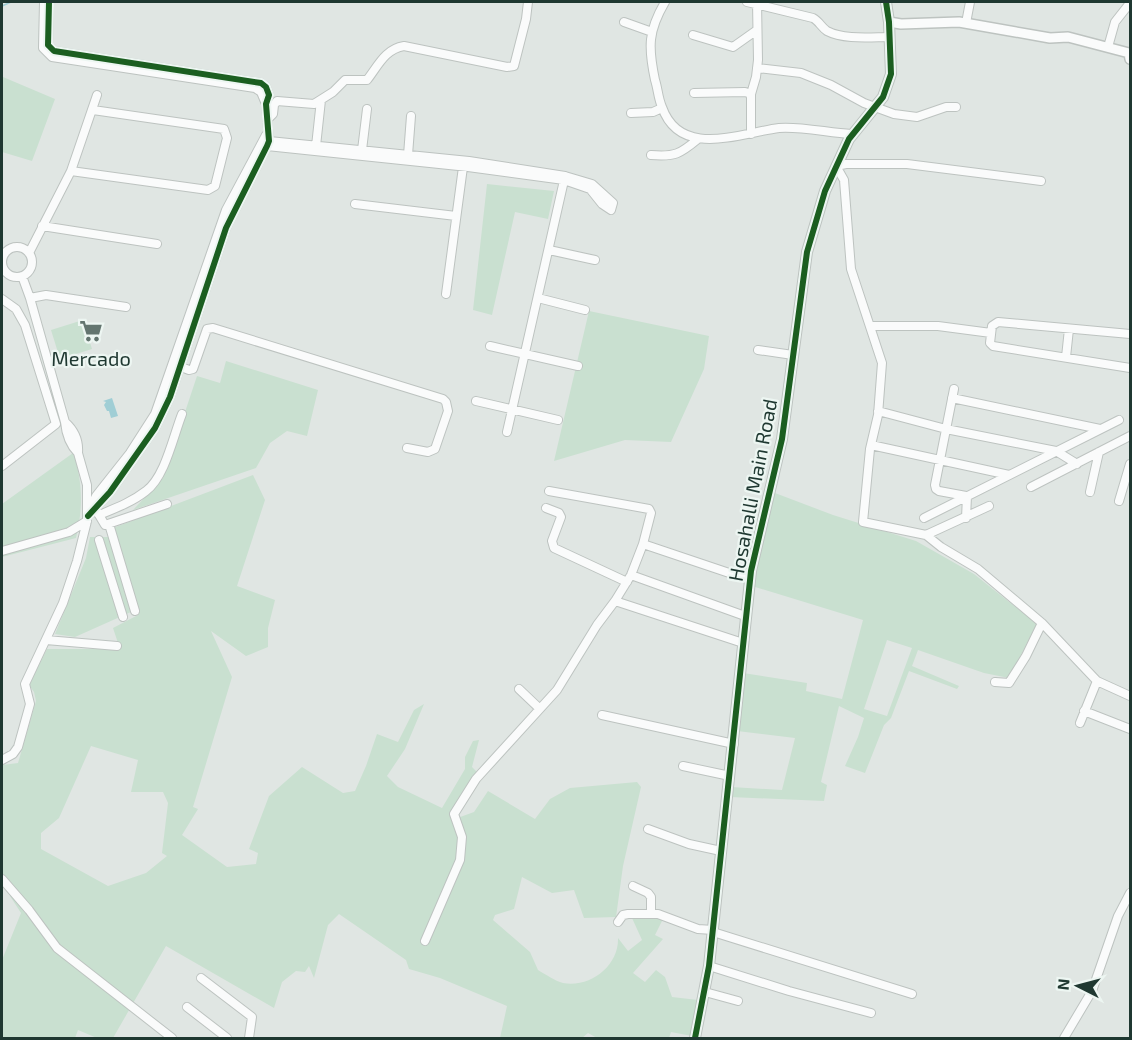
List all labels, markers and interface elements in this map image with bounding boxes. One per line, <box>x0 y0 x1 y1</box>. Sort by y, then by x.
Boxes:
supermarket icon: Mercado <box>78 318 104 344</box>
place label: Mercado <box>51 346 131 370</box>
street label: Hosahalli Main Road <box>723 397 781 583</box>
north arrow <box>1048 956 1108 1016</box>
text: N <box>1053 978 1073 991</box>

